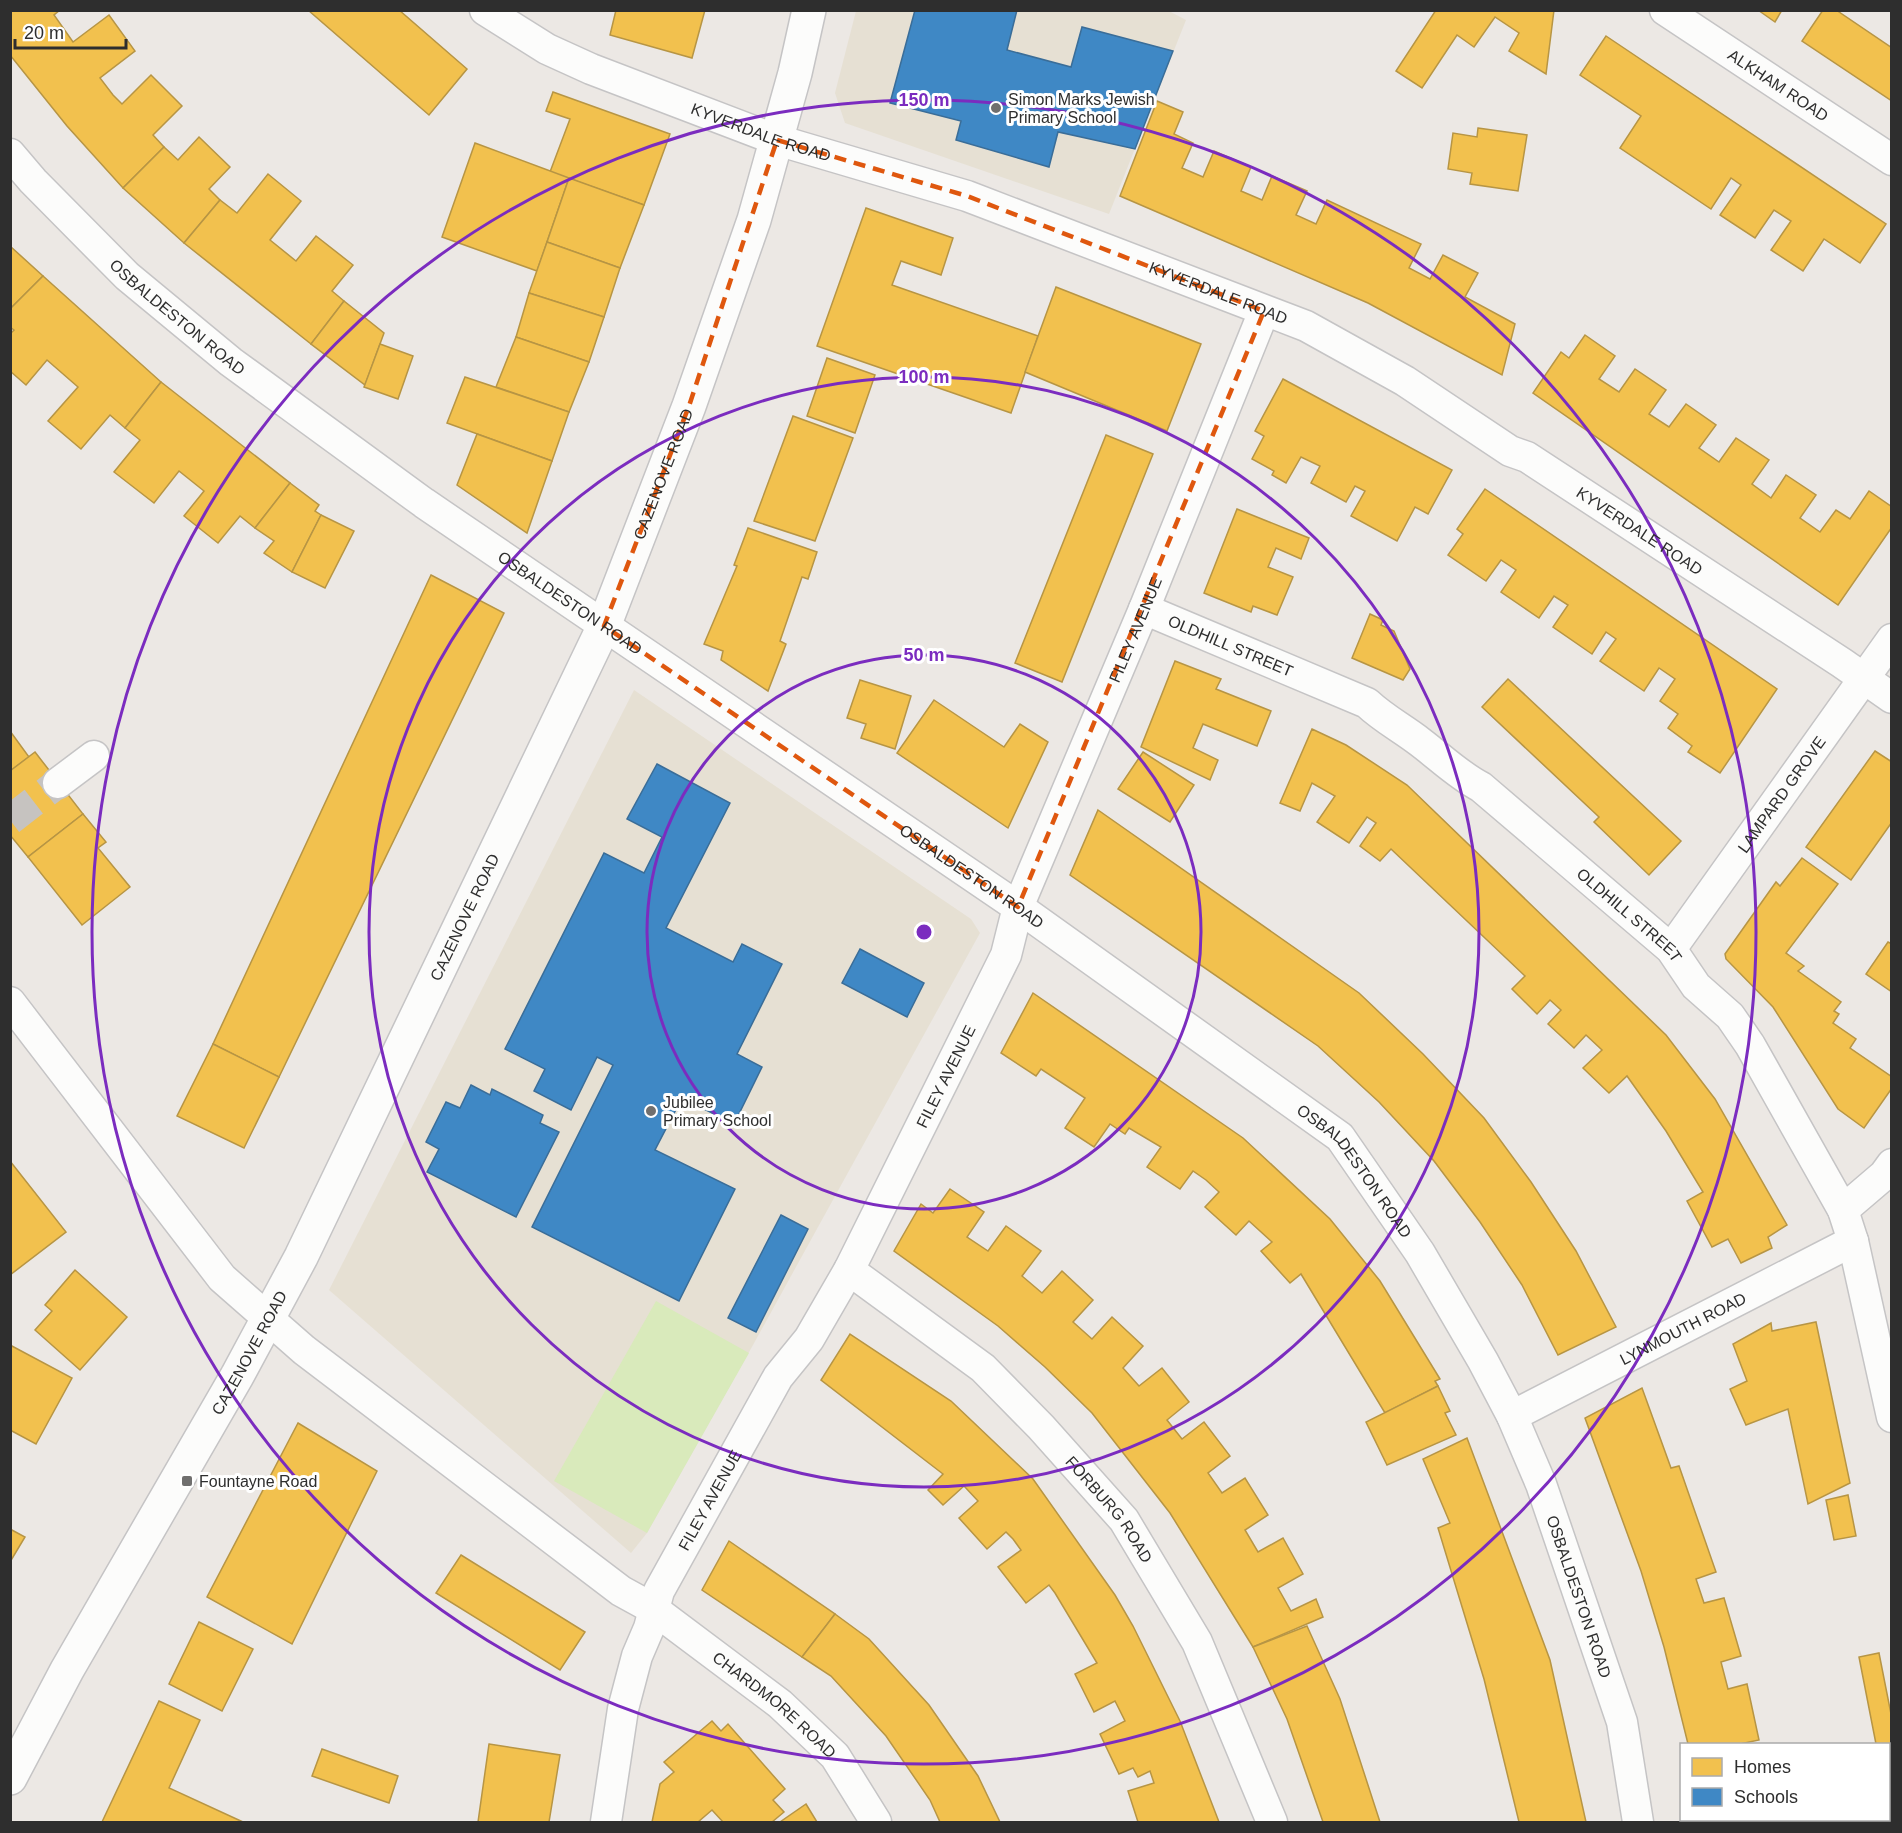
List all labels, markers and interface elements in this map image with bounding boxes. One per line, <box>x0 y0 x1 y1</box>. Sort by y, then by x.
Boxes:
scale bar <box>15 12 126 50</box>
text: 20 m <box>24 23 64 43</box>
street label: ALKHAM ROAD <box>1725 46 1832 124</box>
text: 150 m <box>898 90 950 110</box>
place label: Simon Marks Jewish Primary School <box>1008 91 1155 126</box>
street label: KYVERDALE ROAD <box>689 100 833 164</box>
marker: Simon Marks Jewish Primary School <box>989 101 1003 115</box>
street label: OSBALDESTON ROAD <box>107 256 248 378</box>
street label: KYVERDALE ROAD <box>1147 258 1290 327</box>
text: 100 m <box>898 367 950 387</box>
street label: CAZENOVE ROAD <box>630 406 696 542</box>
street label: KYVERDALE ROAD <box>1574 483 1706 578</box>
street label: OSBALDESTON ROAD <box>495 548 646 657</box>
street label: FILEY AVENUE <box>1106 575 1164 685</box>
street label: OLDHILL STREET <box>1166 612 1296 679</box>
text: 50 m <box>903 645 945 665</box>
street label: LAMPARD GROVE <box>1734 733 1828 856</box>
street label: OSBALDESTON ROAD <box>897 821 1047 931</box>
street label: CAZENOVE ROAD <box>427 851 502 983</box>
street label: OLDHILL STREET <box>1574 864 1686 965</box>
centre of rings <box>914 922 934 942</box>
street label: FILEY AVENUE <box>913 1022 978 1130</box>
place label: Jubilee Primary School <box>663 1094 771 1129</box>
street label: OSBALDESTON ROAD <box>1294 1101 1415 1241</box>
marker: Jubilee Primary School <box>644 1104 658 1118</box>
street label: CAZENOVE ROAD <box>208 1288 290 1418</box>
street label: LYNMOUTH ROAD <box>1617 1289 1749 1368</box>
street label: FILEY AVENUE <box>675 1447 744 1553</box>
street label: FORBURG ROAD <box>1063 1453 1156 1566</box>
place label: Fountayne Road <box>199 1473 317 1490</box>
marker: Fountayne Road <box>180 1474 194 1488</box>
street label: OSBALDESTON ROAD <box>1544 1513 1615 1680</box>
street label: CHARDMORE ROAD <box>710 1648 840 1761</box>
legend <box>1680 1743 1890 1821</box>
text: Homes <box>1734 1757 1791 1777</box>
text: Schools <box>1734 1787 1798 1807</box>

